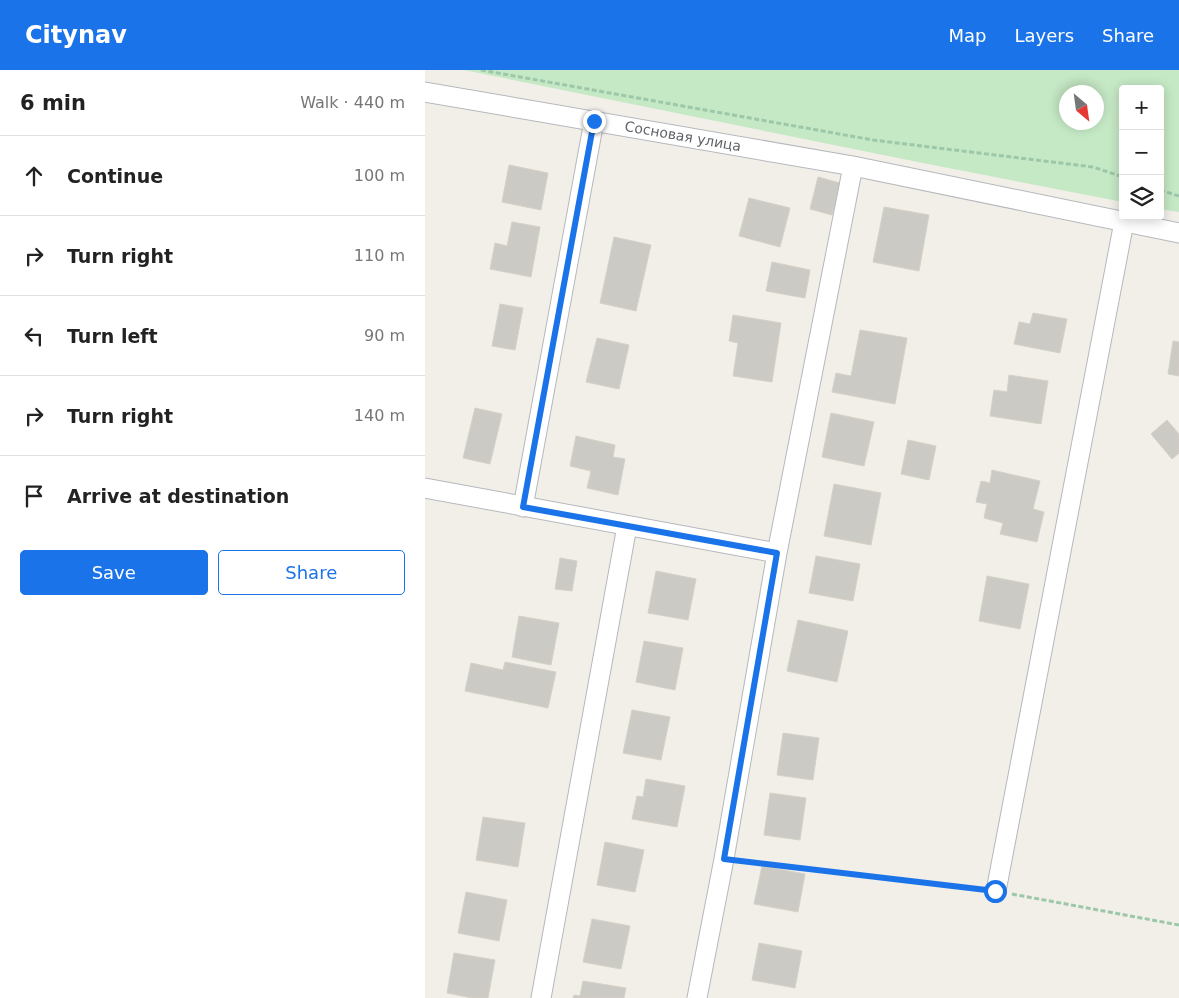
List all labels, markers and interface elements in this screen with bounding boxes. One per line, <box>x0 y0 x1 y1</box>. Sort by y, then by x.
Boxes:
text: Citynav <box>25 21 127 49</box>
text: Map <box>948 25 986 46</box>
text: Layers <box>1014 25 1074 46</box>
text: Share <box>1102 25 1154 46</box>
north arrow <box>1059 85 1104 130</box>
map controls <box>1119 85 1164 220</box>
button: + <box>1119 85 1164 130</box>
text: 6 min <box>20 91 86 115</box>
text: Walk · 440 m <box>300 93 405 112</box>
route end <box>583 110 606 133</box>
street label: Сосновая улица <box>624 118 742 154</box>
button: − <box>1119 130 1164 175</box>
icon: ahead <box>20 162 48 190</box>
text: Continue <box>67 165 163 187</box>
text: 100 m <box>354 166 405 185</box>
button: layers <box>1119 175 1164 220</box>
icon: right <box>20 242 48 270</box>
text: Turn right <box>67 245 173 267</box>
text: 110 m <box>354 246 405 265</box>
icon: left <box>20 322 48 350</box>
text: Turn left <box>67 325 158 347</box>
text: 90 m <box>364 326 405 345</box>
icon: right <box>20 402 48 430</box>
text: Turn right <box>67 405 173 427</box>
text: 140 m <box>354 406 405 425</box>
icon: arrive <box>20 482 48 510</box>
text: Arrive at destination <box>67 485 289 507</box>
button: Save <box>20 550 208 595</box>
button: Share <box>218 550 405 595</box>
route start <box>984 880 1007 903</box>

